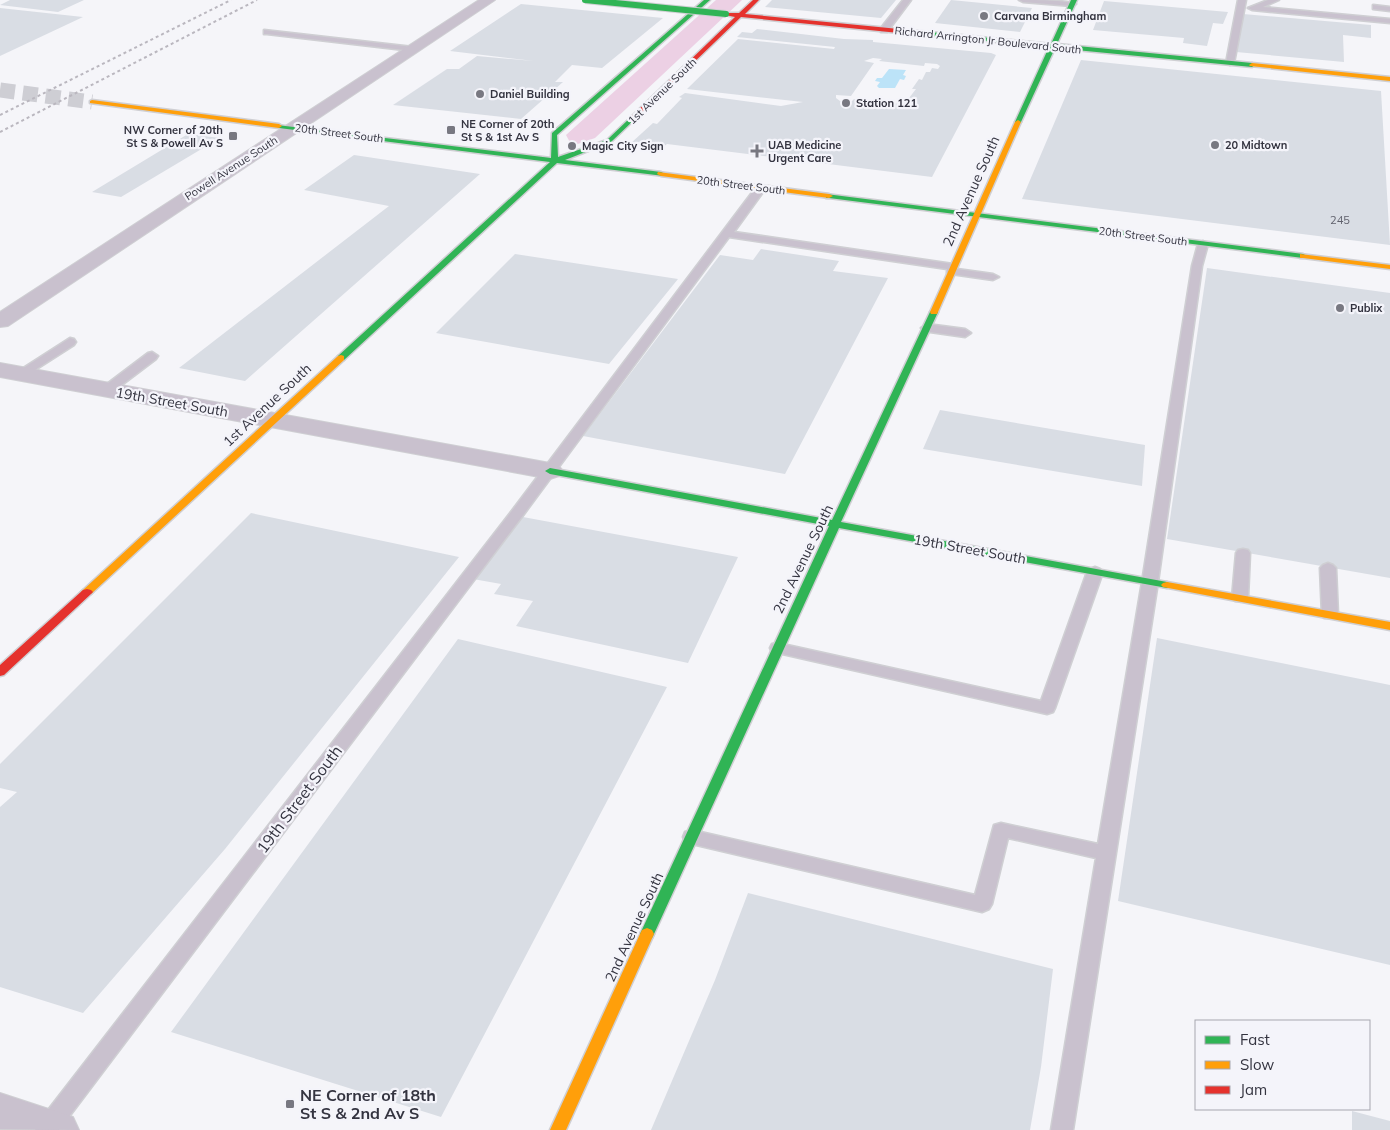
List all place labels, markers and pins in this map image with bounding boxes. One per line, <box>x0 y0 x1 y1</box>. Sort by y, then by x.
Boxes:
place label: Carvana Birmingham <box>994 9 1106 23</box>
marker: Carvana Birmingham <box>978 10 990 22</box>
place label: Daniel Building <box>490 87 570 101</box>
marker: Daniel Building <box>474 88 486 100</box>
place label: Station 121 <box>856 96 917 110</box>
marker: Station 121 <box>840 97 852 109</box>
place label: NE Corner of 20th St S & 1st Av S <box>461 117 554 144</box>
place label: NW Corner of 20th St S & Powell Av S <box>124 123 223 150</box>
marker: NE Corner of 20th St S & 1st Av S <box>445 124 457 136</box>
marker: NW Corner of 20th St S & Powell Av S <box>227 130 239 142</box>
place label: UAB Medicine Urgent Care <box>768 138 841 165</box>
place label: 20 Midtown <box>1225 138 1287 152</box>
place label: Magic City Sign <box>582 139 664 153</box>
marker: 20 Midtown <box>1209 139 1221 151</box>
marker: Magic City Sign <box>566 140 578 152</box>
marker: UAB Medicine Urgent Care <box>750 144 764 158</box>
place label: Publix <box>1350 301 1383 315</box>
marker: Publix <box>1334 302 1346 314</box>
place label: NE Corner of 18th St S & 2nd Av S <box>300 1085 436 1123</box>
marker: NE Corner of 18th St S & 2nd Av S <box>284 1098 296 1110</box>

